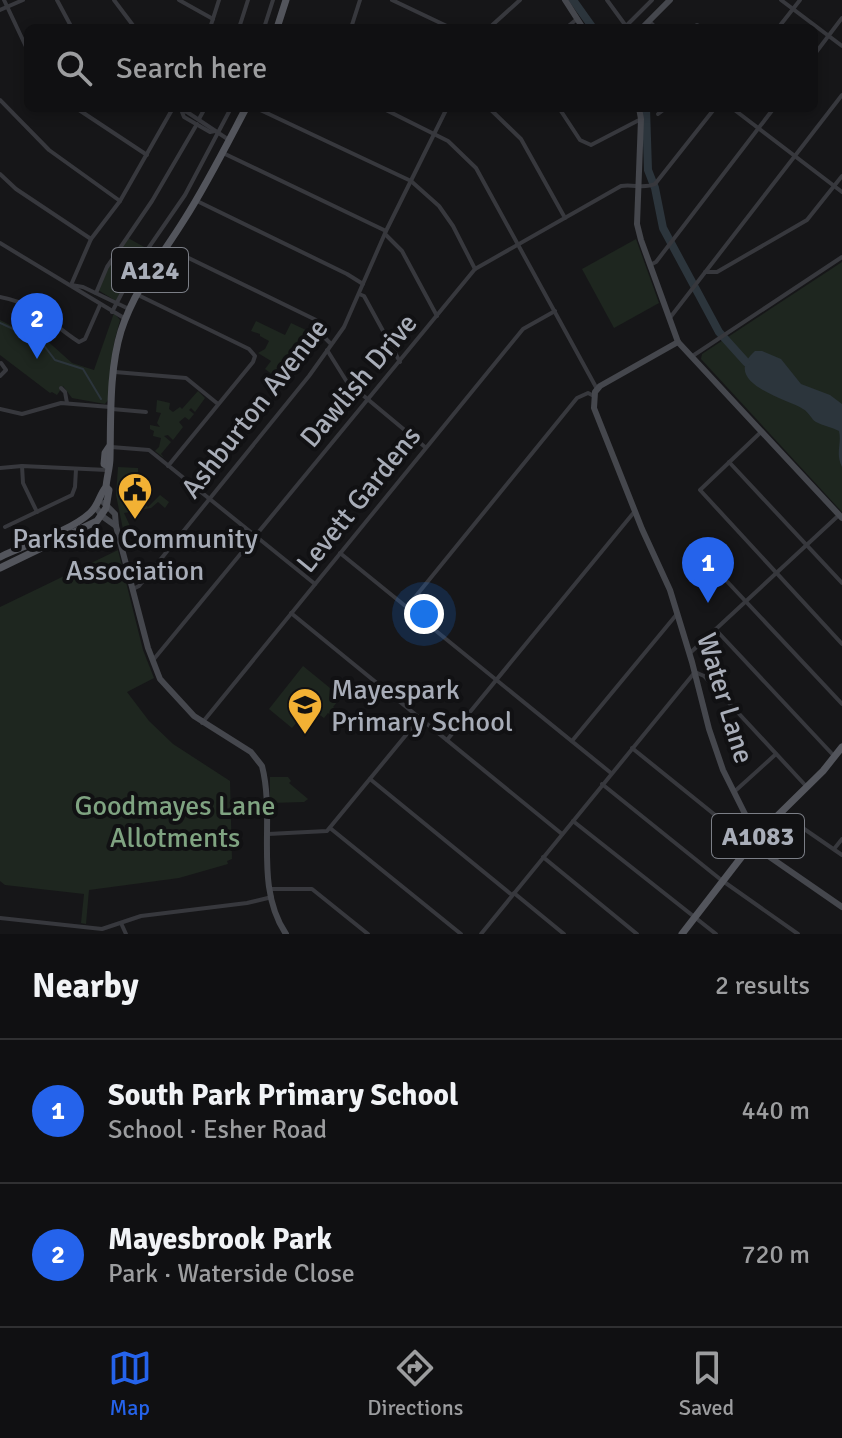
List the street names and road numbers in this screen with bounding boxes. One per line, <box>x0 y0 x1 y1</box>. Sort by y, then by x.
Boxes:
road number: A124 <box>112 248 188 292</box>
street label: Dawlish Drive <box>293 307 424 454</box>
street label: Ashburton Avenue <box>174 312 336 505</box>
street label: Levett Gardens <box>289 420 428 580</box>
street label: Water Lane <box>689 629 761 768</box>
road number: A1083 <box>712 814 804 858</box>

